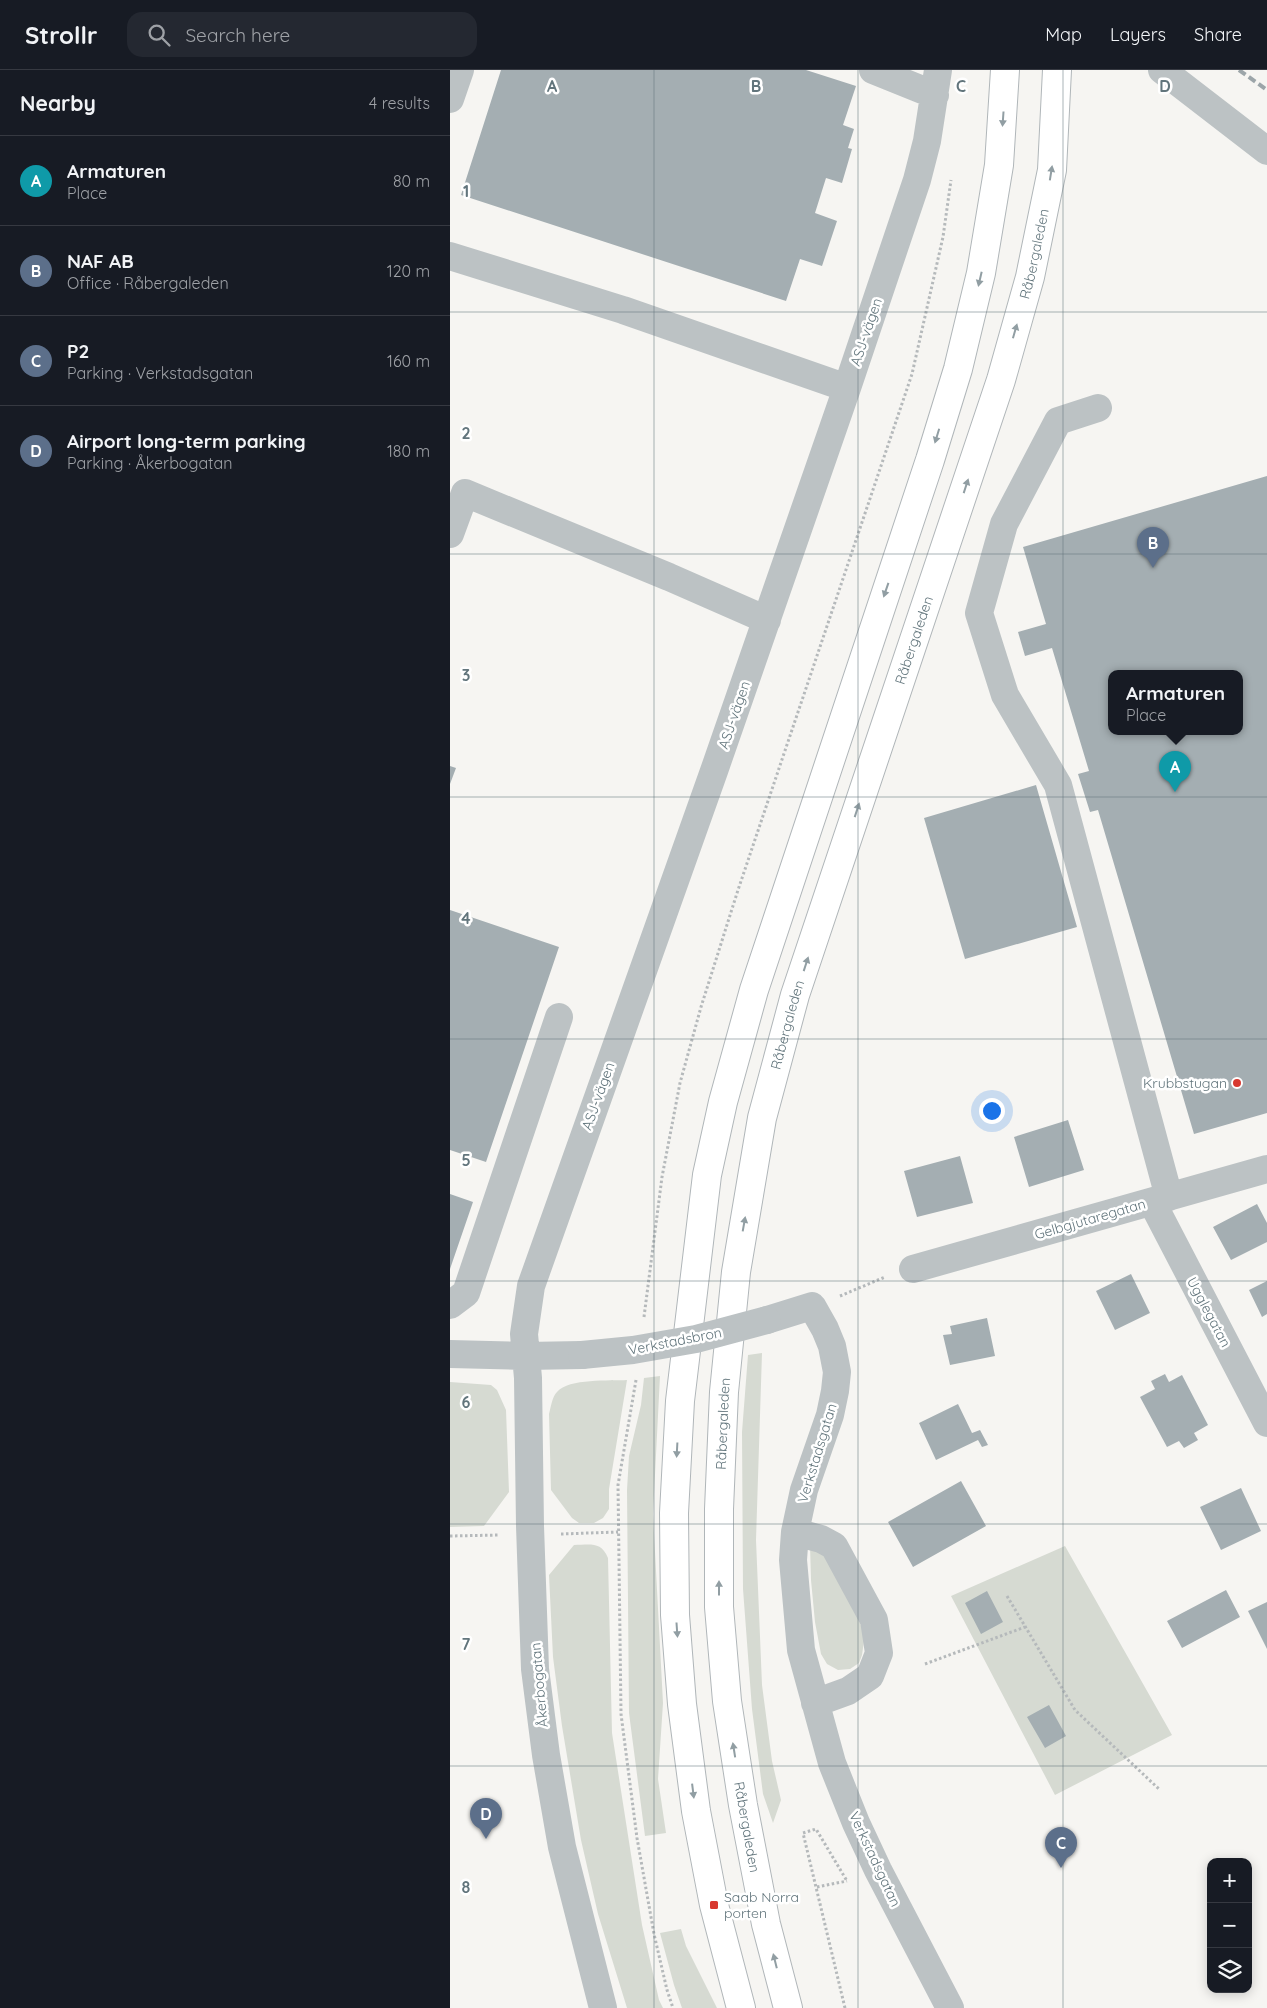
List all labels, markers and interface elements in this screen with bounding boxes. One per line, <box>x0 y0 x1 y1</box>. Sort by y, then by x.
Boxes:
search box <box>127 12 477 57</box>
text: Strollr <box>25 20 97 50</box>
icon: search <box>145 21 173 49</box>
text: Search here <box>185 23 290 47</box>
text: Map <box>1045 23 1082 46</box>
text: Layers <box>1110 23 1166 46</box>
text: Share <box>1194 23 1242 46</box>
text: A <box>547 76 558 96</box>
text: B <box>751 76 761 96</box>
text: C <box>956 76 966 96</box>
text: D <box>1159 76 1171 96</box>
text: Nearby <box>20 90 96 116</box>
text: 4 results <box>369 93 430 113</box>
one-way arrow <box>999 111 1007 127</box>
text: Armaturen <box>67 159 166 183</box>
one-way arrow <box>1047 164 1055 180</box>
text: A <box>31 171 41 191</box>
text: 80 m <box>393 171 430 191</box>
text: 1 <box>463 181 469 201</box>
text: Place <box>67 183 107 203</box>
street label: Råbergaleden <box>1015 207 1053 301</box>
text: NAF AB <box>67 249 134 273</box>
text: B <box>31 261 41 281</box>
text: 120 m <box>387 261 430 281</box>
one-way arrow <box>976 272 984 287</box>
text: Office · Råbergaleden <box>67 273 229 293</box>
street label: ASJ-vägen <box>846 296 886 368</box>
one-way arrow <box>1011 323 1019 339</box>
text: P2 <box>67 339 89 363</box>
text: C <box>31 351 41 371</box>
text: 160 m <box>387 351 430 371</box>
text: Parking · Verkstadsgatan <box>67 363 253 383</box>
text: 2 <box>461 423 471 443</box>
text: Airport long-term parking <box>67 429 306 453</box>
one-way arrow <box>933 429 941 444</box>
text: D <box>30 441 42 461</box>
text: 180 m <box>387 441 430 461</box>
text: Parking · Åkerbogatan <box>67 453 233 473</box>
one-way arrow <box>962 478 970 493</box>
pin: B <box>1137 527 1169 568</box>
one-way arrow <box>882 583 890 598</box>
street label: Råbergaleden <box>891 594 937 687</box>
text: 3 <box>462 665 470 685</box>
popup <box>1108 670 1243 735</box>
street label: ASJ-vägen <box>714 679 754 751</box>
text: Armaturen <box>1126 681 1225 705</box>
text: Place <box>1126 705 1166 725</box>
pin: A <box>1159 751 1191 792</box>
one-way arrow <box>853 802 861 817</box>
text: 4 <box>461 908 471 928</box>
one-way arrow <box>802 957 810 972</box>
street label: Råbergaleden <box>766 978 808 1072</box>
street label: ASJ-vägen <box>577 1060 619 1132</box>
place label: Krubbstugan <box>1143 1074 1227 1092</box>
marker: Krubbstugan <box>1231 1077 1243 1089</box>
your location <box>979 1098 1005 1124</box>
text: 5 <box>461 1150 471 1170</box>
street label: Gelbgjutaregatan <box>1032 1195 1148 1243</box>
one-way arrow <box>741 1216 749 1232</box>
street label: Ugglegatan <box>1183 1274 1235 1350</box>
street label: Verkstadsbron <box>627 1323 723 1359</box>
street label: Råbergaleden <box>712 1377 734 1470</box>
text: 6 <box>462 1392 471 1412</box>
street label: Verkstadsgatan <box>793 1401 841 1505</box>
one-way arrow <box>673 1442 681 1458</box>
one-way arrow <box>715 1580 723 1596</box>
one-way arrow <box>673 1622 681 1638</box>
text: 7 <box>462 1634 471 1654</box>
street label: Åkerbogatan <box>526 1642 552 1728</box>
one-way arrow <box>730 1742 738 1758</box>
street label: Råbergaleden <box>730 1780 764 1874</box>
one-way arrow <box>689 1784 697 1800</box>
pin: D <box>470 1798 502 1839</box>
street label: Verkstadsgatan <box>845 1809 905 1909</box>
pin: C <box>1045 1827 1077 1868</box>
map controls <box>1207 1858 1252 1993</box>
button: + <box>1207 1858 1252 1903</box>
text: 8 <box>462 1877 471 1897</box>
place label: Saab Norra porten <box>724 1888 799 1922</box>
marker: Saab Norra porten <box>708 1899 720 1911</box>
button: − <box>1207 1903 1252 1948</box>
button: layers <box>1207 1948 1252 1993</box>
one-way arrow <box>771 1953 779 1968</box>

